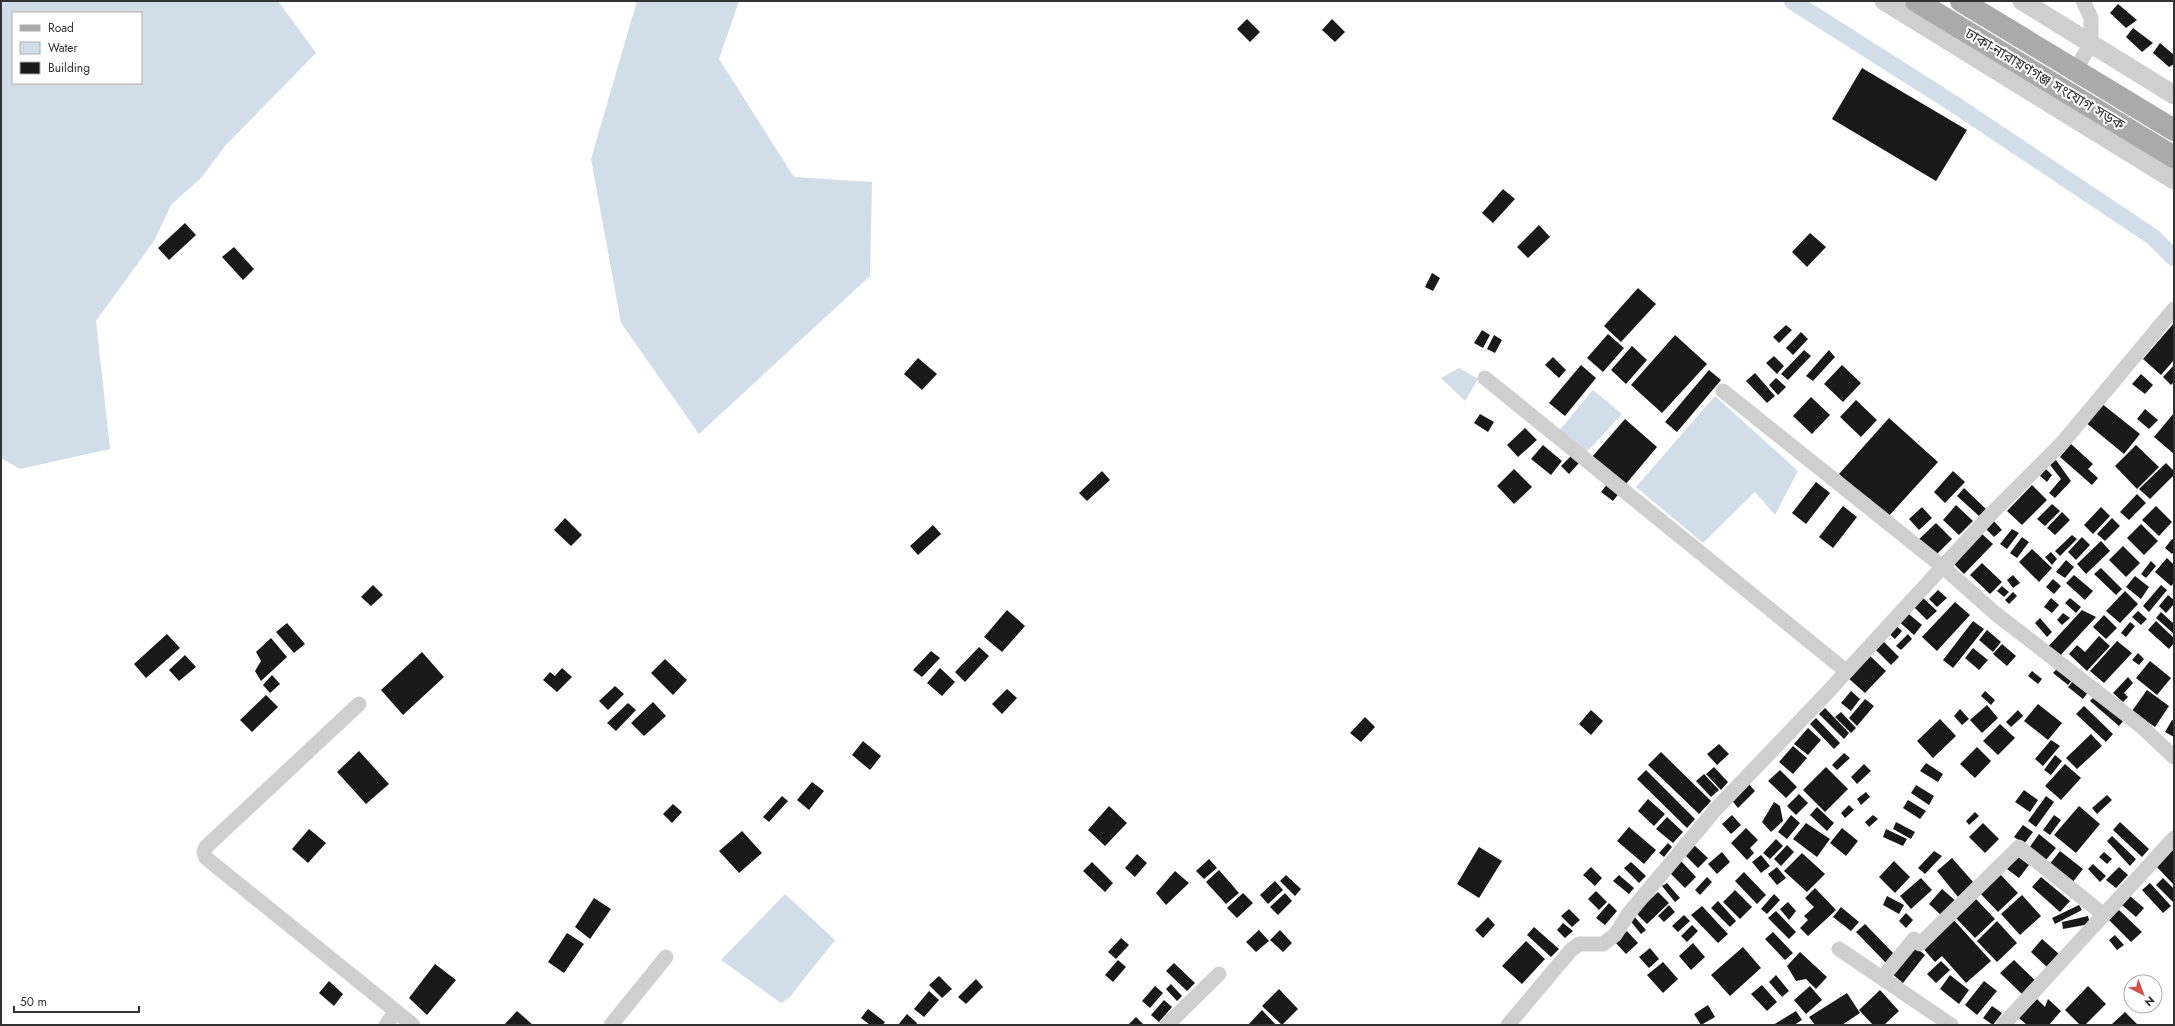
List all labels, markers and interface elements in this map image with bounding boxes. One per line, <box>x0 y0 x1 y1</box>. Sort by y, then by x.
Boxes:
legend <box>12 12 142 84</box>
text: Road <box>48 19 74 37</box>
street label: ঢাকা-নারায়ণগঞ্জ সংযোগ সড়ক <box>1960 22 2130 136</box>
text: Water <box>48 39 79 57</box>
text: Building <box>48 59 90 77</box>
north arrow <box>2123 974 2163 1014</box>
scale bar <box>14 988 139 1014</box>
text: 50 m <box>20 993 47 1011</box>
text: N <box>2141 993 2158 1010</box>

